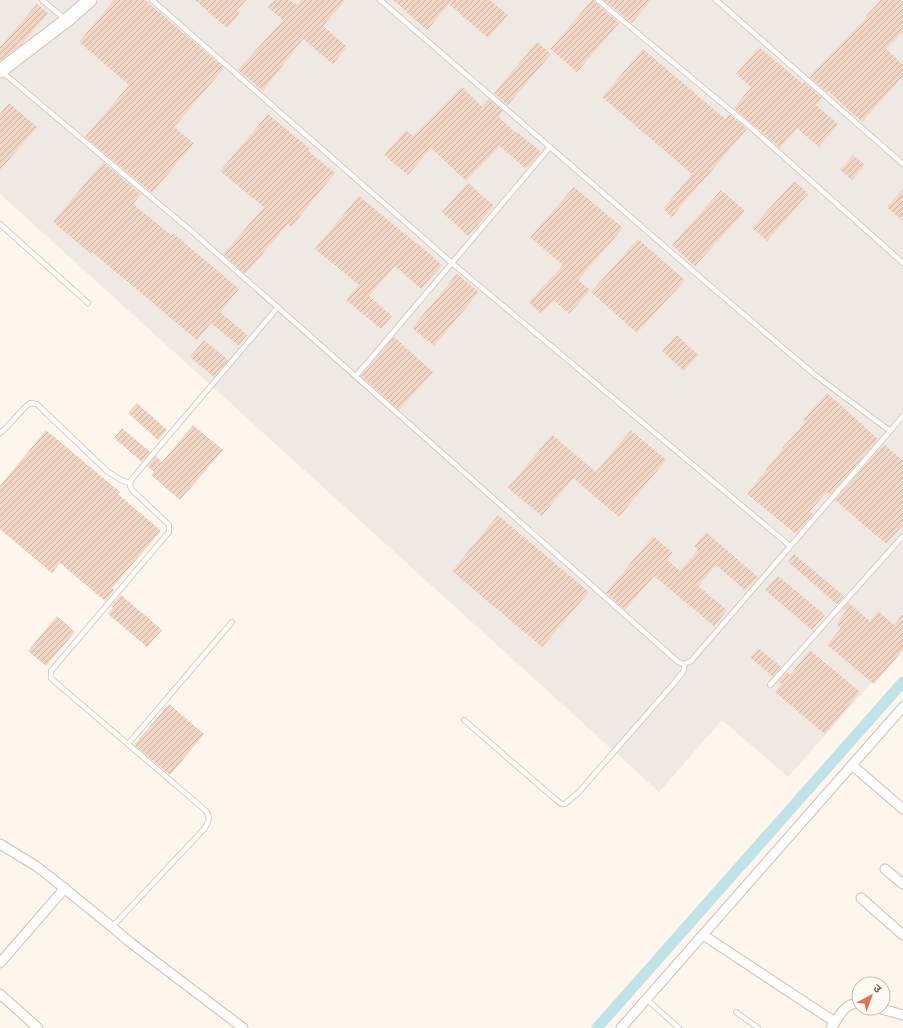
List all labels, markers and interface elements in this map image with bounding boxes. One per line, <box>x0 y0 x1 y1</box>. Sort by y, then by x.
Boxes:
north arrow <box>851 976 891 1016</box>
text: उ <box>870 980 886 997</box>

